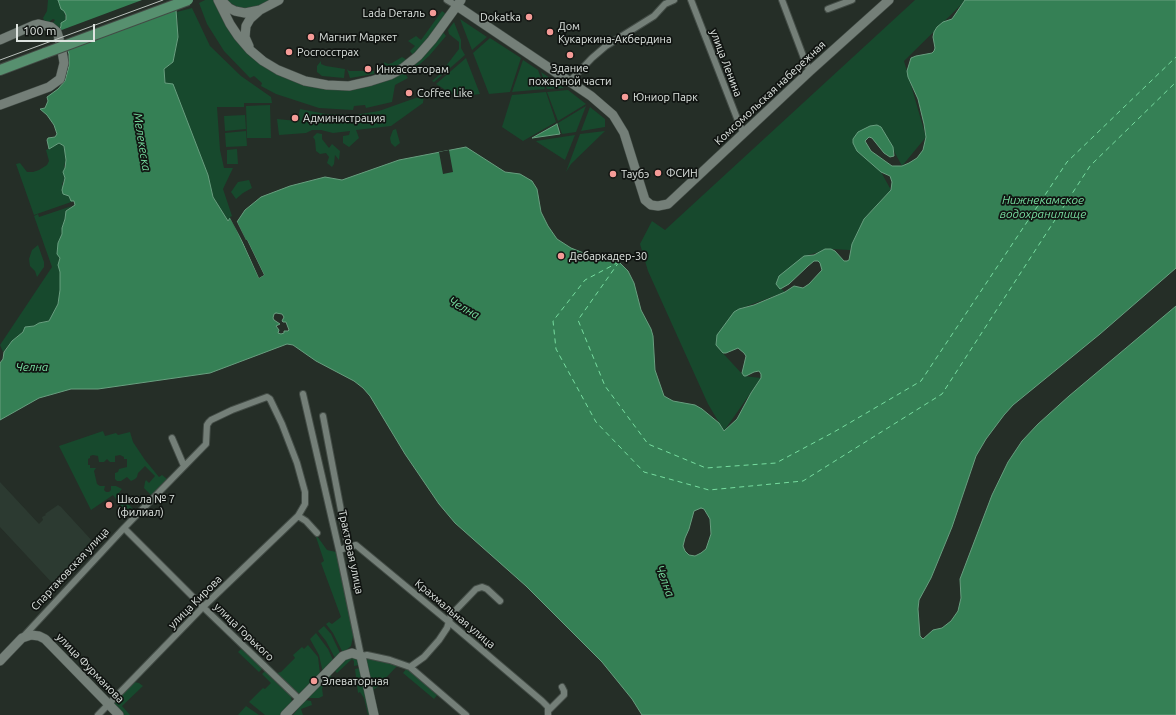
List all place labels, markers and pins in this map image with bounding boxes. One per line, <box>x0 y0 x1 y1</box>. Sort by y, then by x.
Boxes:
place label: Lada Dеталь <box>363 6 425 20</box>
marker: Lada Dеталь <box>428 8 438 18</box>
place label: Dokatka <box>480 10 521 24</box>
marker: Dokatka <box>524 12 534 22</box>
place label: Дом Кукаркина-Акбердина <box>558 19 672 45</box>
marker: Дом Кукаркина-Акбердина <box>545 27 555 37</box>
place label: Магнит Маркет <box>319 30 397 44</box>
marker: Магнит Маркет <box>306 32 316 42</box>
place label: Росгосстрах <box>297 45 359 59</box>
marker: Росгосстрах <box>284 47 294 57</box>
marker: Здание пожарной части <box>565 50 575 60</box>
place label: Здание пожарной части <box>529 61 611 87</box>
place label: Инкассаторам <box>376 62 449 76</box>
marker: Инкассаторам <box>363 64 373 74</box>
place label: Coffee Like <box>417 86 473 100</box>
marker: Coffee Like <box>404 88 414 98</box>
place label: Юниор Парк <box>633 90 698 104</box>
marker: Юниор Парк <box>620 92 630 102</box>
place label: Администрация <box>303 111 385 125</box>
marker: Администрация <box>290 113 300 123</box>
place label: ФСИН <box>666 166 698 180</box>
place label: Таубэ <box>621 167 649 181</box>
marker: ФСИН <box>653 168 663 178</box>
marker: Таубэ <box>608 169 618 179</box>
place label: Дебаркадер-30 <box>569 249 647 263</box>
marker: Дебаркадер-30 <box>556 251 566 261</box>
place label: Школа № 7 (филиал) <box>117 492 175 518</box>
marker: Школа № 7 (филиал) <box>104 500 114 510</box>
place label: Элеваторная <box>322 674 389 688</box>
marker: Элеваторная <box>309 676 319 686</box>

